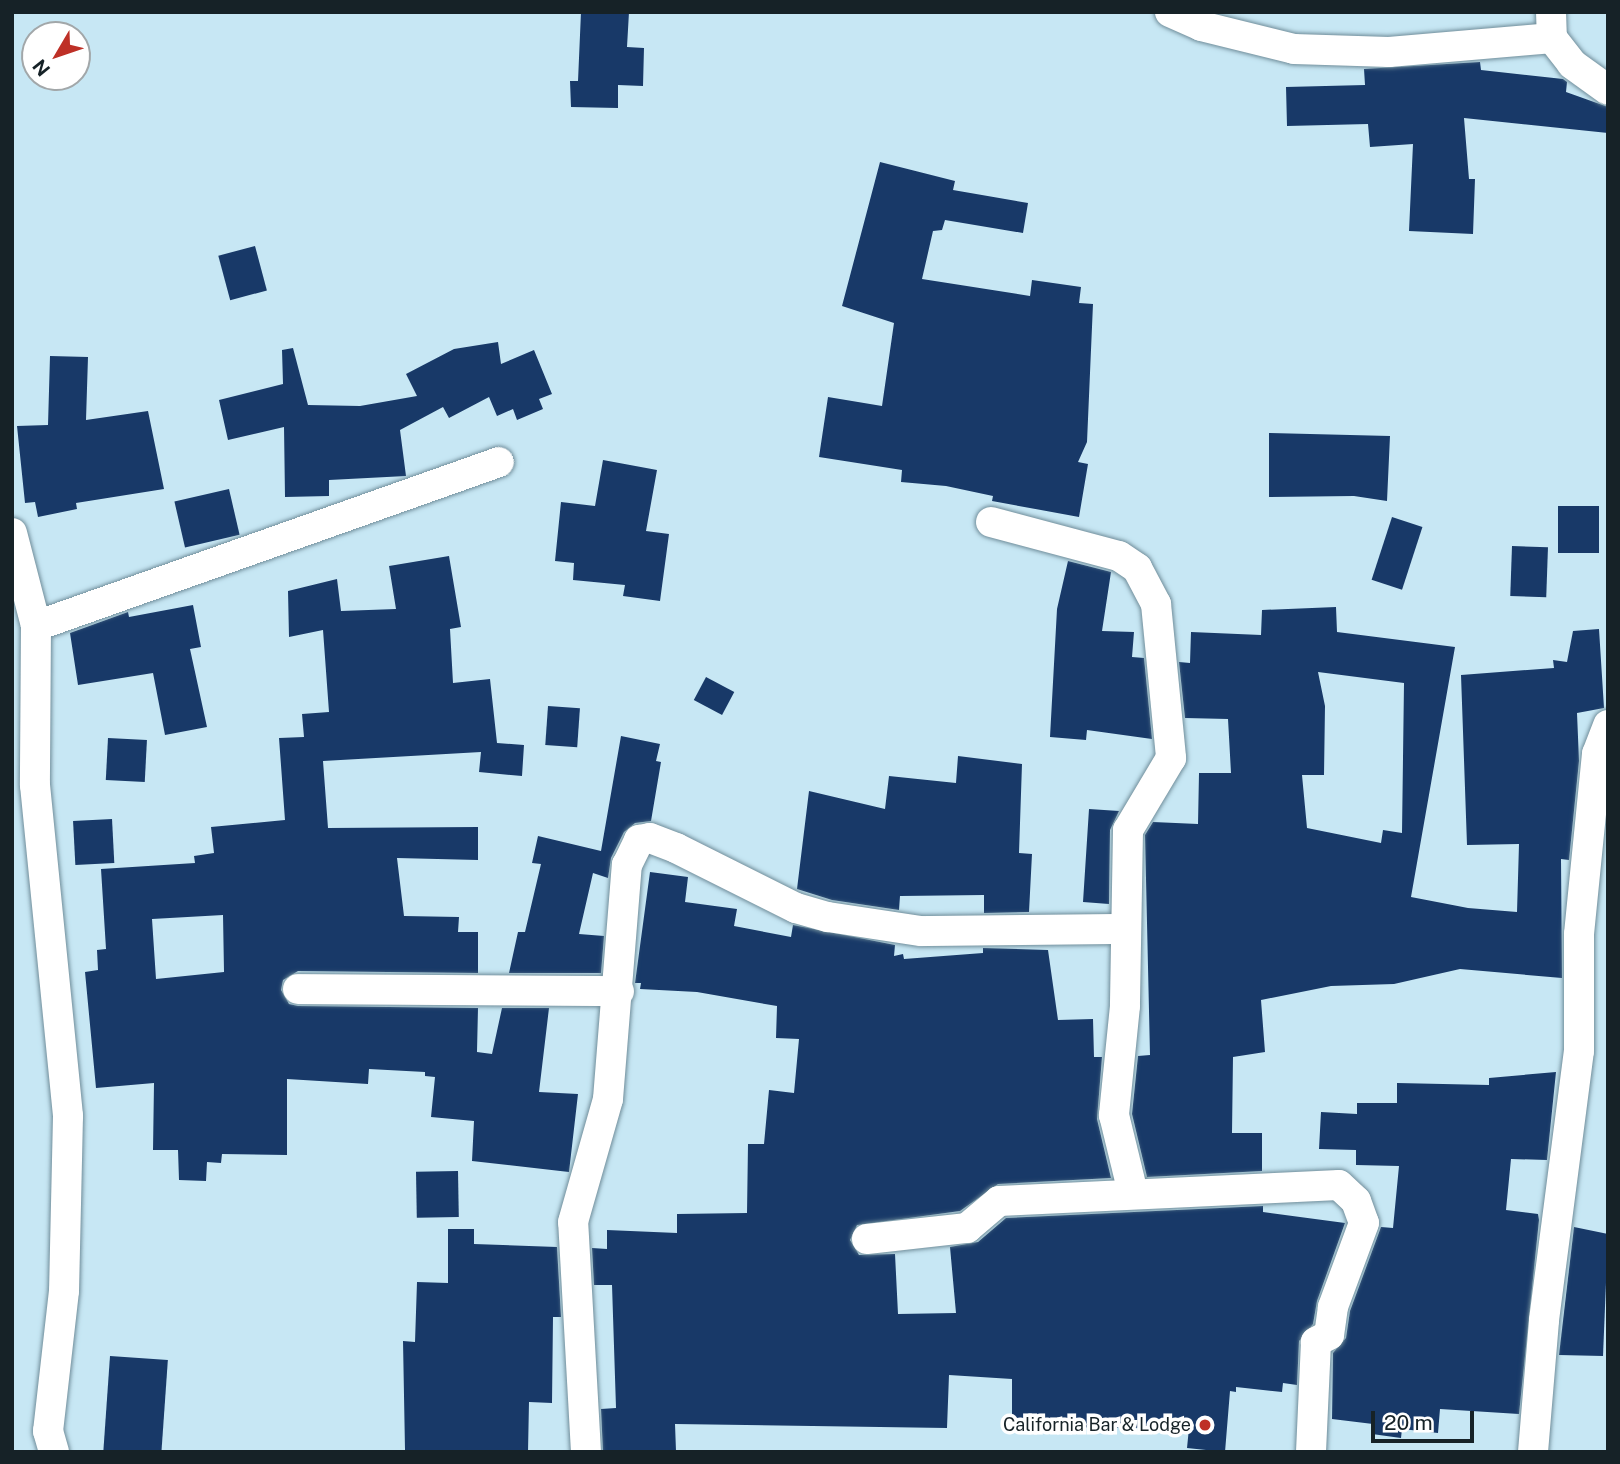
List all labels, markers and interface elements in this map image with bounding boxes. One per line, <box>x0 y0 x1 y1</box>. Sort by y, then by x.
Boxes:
north arrow <box>21 21 91 91</box>
text: N <box>28 55 54 81</box>
scale bar <box>1375 1398 1478 1442</box>
text: 20 m <box>1384 1410 1433 1435</box>
place label: California Bar & Lodge <box>1003 1414 1191 1436</box>
marker: California Bar & Lodge <box>1197 1417 1213 1433</box>

